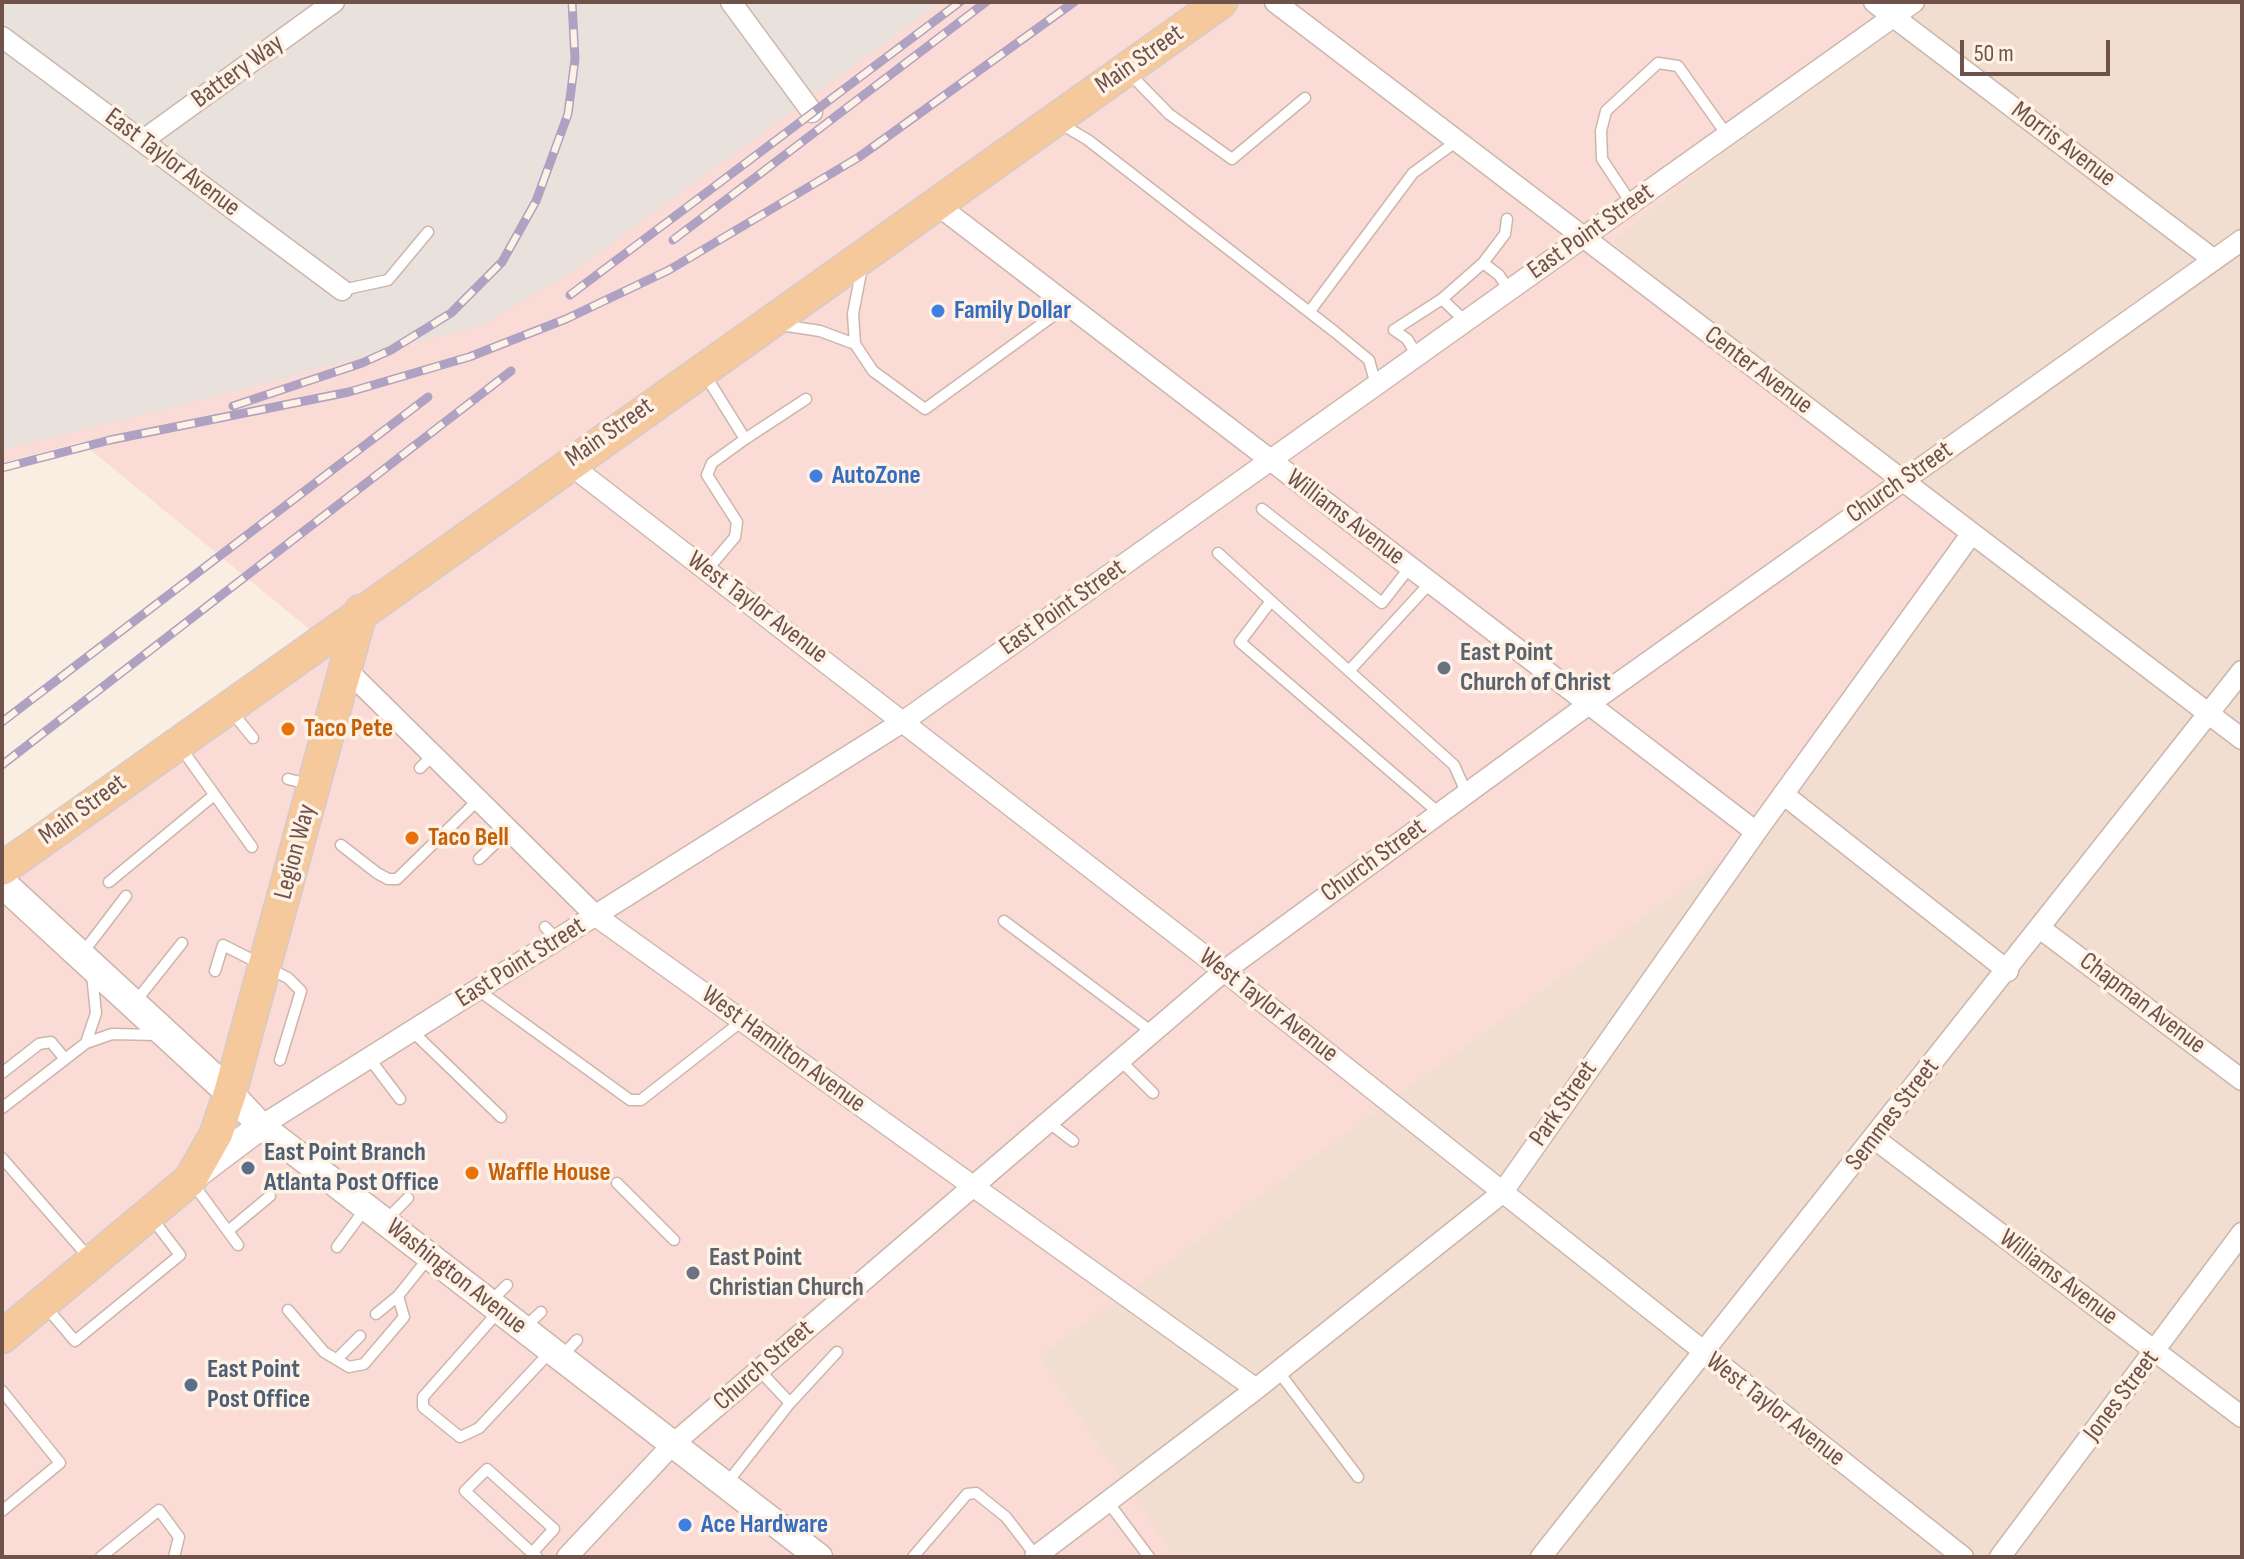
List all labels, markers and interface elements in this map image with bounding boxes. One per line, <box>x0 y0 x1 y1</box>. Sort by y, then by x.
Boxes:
street label: Main Street <box>1090 18 1190 102</box>
scale bar <box>1964 24 2114 74</box>
street label: Battery Way <box>186 28 290 116</box>
text: 50 m <box>1974 39 2014 68</box>
street label: Morris Avenue <box>2004 96 2122 194</box>
street label: East Taylor Avenue <box>98 102 246 224</box>
street label: East Point Street <box>1522 177 1660 287</box>
place label: Family Dollar <box>954 295 1071 327</box>
marker: Family Dollar <box>929 302 947 320</box>
street label: Center Avenue <box>1698 320 1818 422</box>
street label: Main Street <box>560 391 660 475</box>
street label: Church Street <box>1841 435 1959 531</box>
place label: AutoZone <box>832 460 921 492</box>
street label: Williams Avenue <box>1279 463 1411 573</box>
marker: AutoZone <box>807 467 825 485</box>
street label: West Taylor Avenue <box>681 545 833 671</box>
street label: East Point Street <box>994 553 1132 663</box>
place label: East Point Church of Christ <box>1460 637 1611 698</box>
marker: East Point Church of Christ <box>1435 659 1453 677</box>
place label: Taco Pete <box>304 713 393 745</box>
marker: Taco Pete <box>279 720 297 738</box>
street label: Main Street <box>33 768 133 852</box>
street label: Legion Way <box>268 801 324 903</box>
street label: Church Street <box>1315 812 1433 910</box>
place label: Taco Bell <box>428 822 509 854</box>
marker: Taco Bell <box>403 829 421 847</box>
street label: East Point Street <box>451 911 591 1015</box>
street label: West Taylor Avenue <box>1192 942 1344 1070</box>
street label: Chapman Avenue <box>2073 946 2211 1062</box>
street label: West Hamilton Avenue <box>695 980 871 1120</box>
street label: Semmes Street <box>1840 1053 1946 1177</box>
street label: Park Street <box>1523 1055 1605 1153</box>
place label: East Point Branch Atlanta Post Office <box>264 1137 439 1198</box>
place label: Waffle House <box>488 1157 611 1189</box>
marker: East Point Branch Atlanta Post Office <box>239 1159 257 1177</box>
marker: Waffle House <box>463 1164 481 1182</box>
street label: Washington Avenue <box>379 1212 533 1342</box>
street label: Williams Avenue <box>1992 1223 2124 1333</box>
place label: East Point Christian Church <box>709 1242 864 1304</box>
marker: East Point Christian Church <box>684 1264 702 1282</box>
street label: Church Street <box>708 1314 820 1418</box>
street label: Jones Street <box>2078 1344 2166 1448</box>
street label: West Taylor Avenue <box>1699 1346 1851 1474</box>
place label: East Point Post Office <box>207 1354 310 1416</box>
marker: East Point Post Office <box>182 1376 200 1394</box>
place label: Ace Hardware <box>701 1509 828 1541</box>
marker: Ace Hardware <box>676 1516 694 1534</box>

